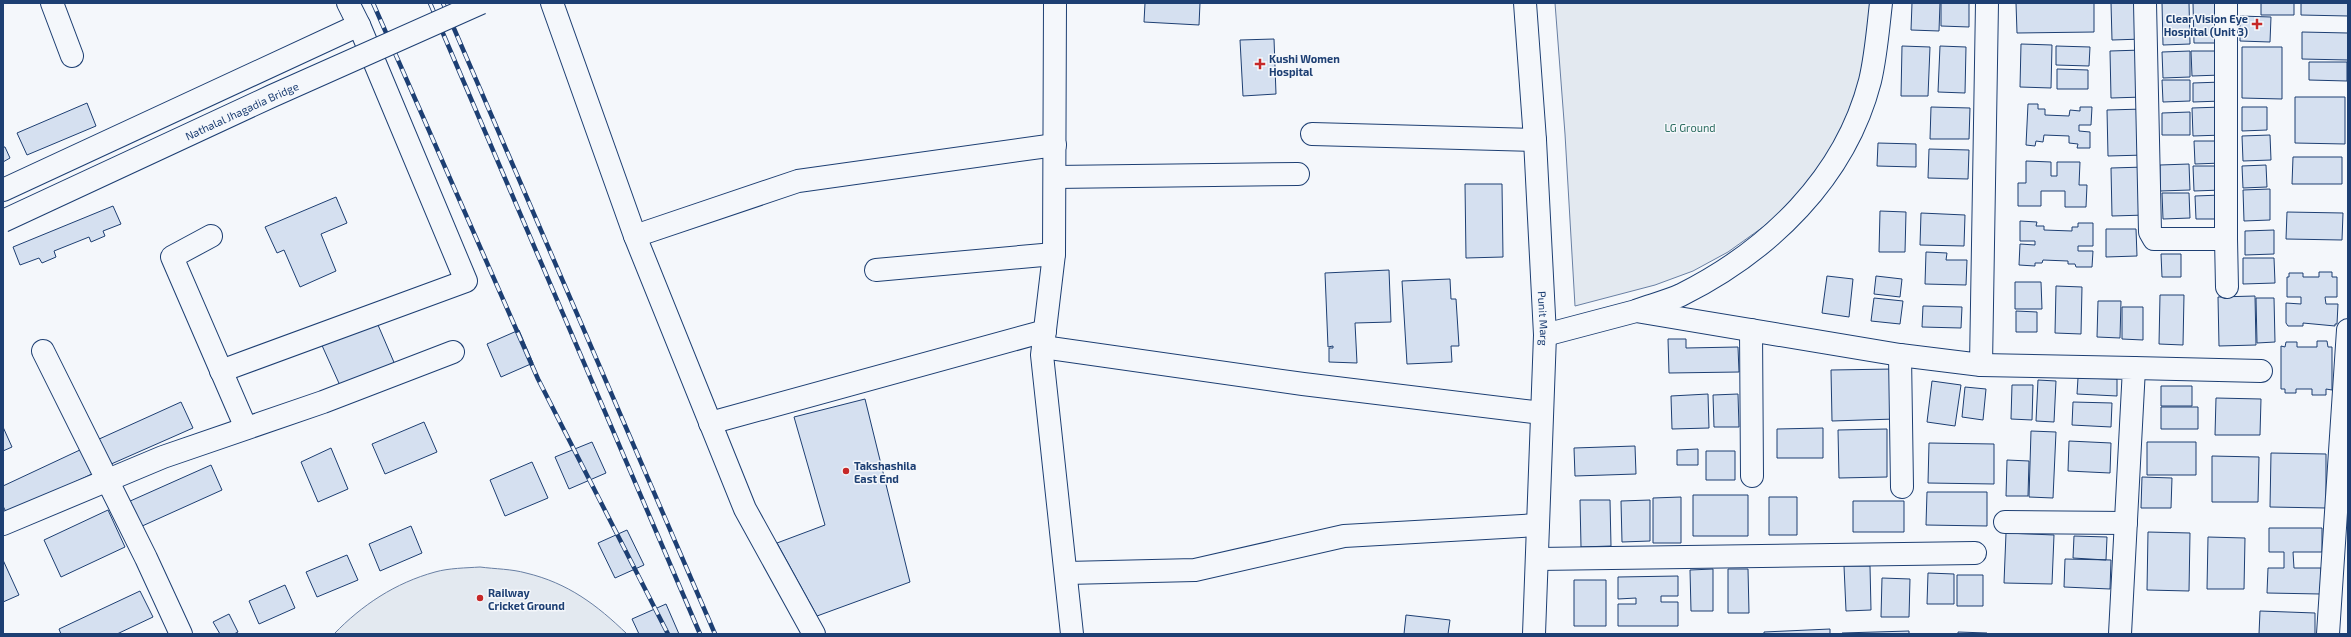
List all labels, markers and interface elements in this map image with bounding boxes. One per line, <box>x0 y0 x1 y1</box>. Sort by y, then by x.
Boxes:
place label: Clear Vision Eye Hospital (Unit 3) <box>2164 12 2248 38</box>
marker: Clear Vision Eye Hospital (Unit 3) <box>2251 18 2263 30</box>
place label: Kushi Women Hospital <box>1269 52 1340 78</box>
marker: Kushi Women Hospital <box>1254 58 1266 70</box>
street label: Nathalal Jhagadia Bridge <box>183 79 300 142</box>
park label: LG Ground <box>1664 121 1716 134</box>
street label: Punit Marg <box>1536 291 1552 346</box>
place label: Takshashila East End <box>854 459 916 485</box>
marker: Takshashila East End <box>841 466 851 476</box>
place label: Railway Cricket Ground <box>488 586 565 612</box>
marker: Railway Cricket Ground <box>475 593 485 603</box>

